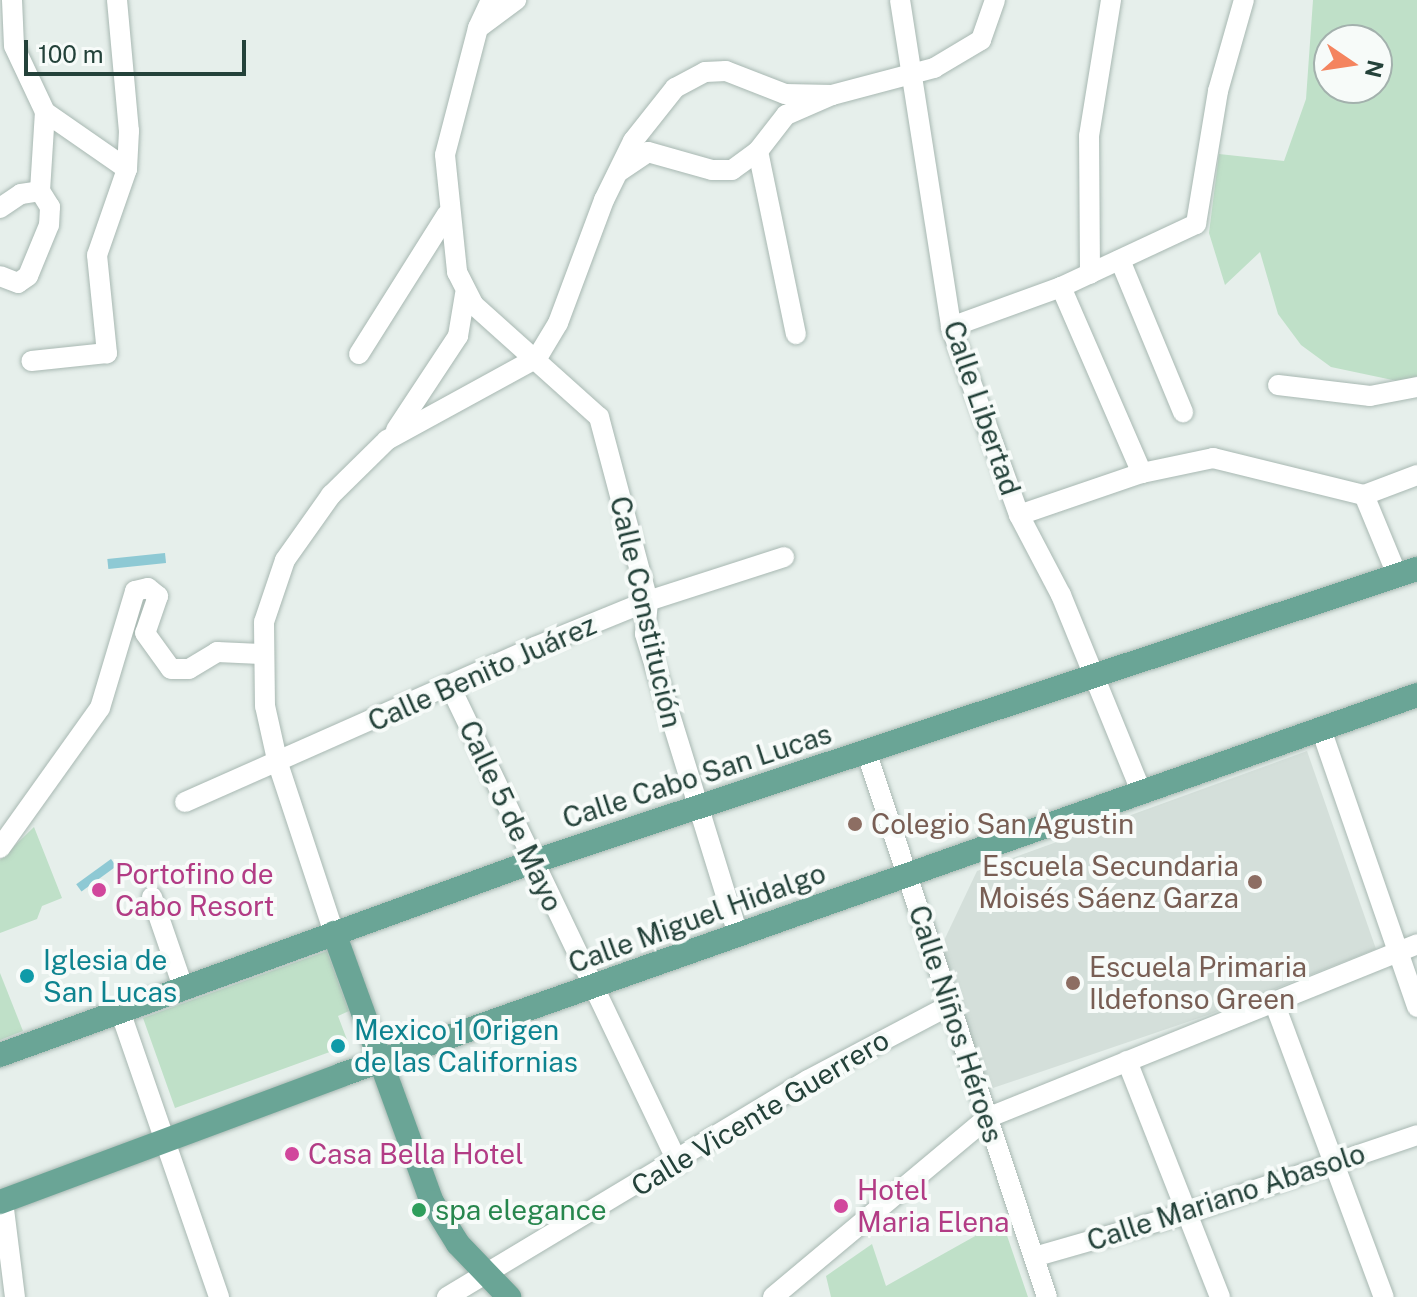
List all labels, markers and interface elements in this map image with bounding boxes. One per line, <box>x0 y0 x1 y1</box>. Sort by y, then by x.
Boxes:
scale bar <box>28 24 250 74</box>
north arrow <box>1313 24 1393 104</box>
text: 100 m <box>38 40 104 68</box>
text: N <box>1360 58 1389 80</box>
street label: Calle Libertad <box>936 316 1028 500</box>
street label: Calle Constitución <box>603 493 689 731</box>
street label: Calle Benito Juárez <box>363 608 601 738</box>
street label: Calle 5 de Mayo <box>452 715 570 917</box>
street label: Calle Cabo San Lucas <box>558 717 836 835</box>
place label: Colegio San Agustin <box>871 807 1134 841</box>
marker: Colegio San Agustin <box>846 815 864 833</box>
place label: Escuela Secundaria Moisés Sáenz Garza <box>978 849 1239 915</box>
street label: Calle Miguel Hidalgo <box>564 856 830 980</box>
place label: Portofino de Cabo Resort <box>115 857 275 923</box>
marker: Escuela Secundaria Moisés Sáenz Garza <box>1246 873 1264 891</box>
marker: Portofino de Cabo Resort <box>90 881 108 899</box>
street label: Calle Niños Héroes <box>902 901 1010 1147</box>
place label: Iglesia de San Lucas <box>43 943 177 1009</box>
place label: Escuela Primaria Ildefonso Green <box>1089 950 1307 1016</box>
marker: Iglesia de San Lucas <box>18 967 36 985</box>
marker: Escuela Primaria Ildefonso Green <box>1064 974 1082 992</box>
place label: Mexico 1 Origen de las Californias <box>354 1013 578 1079</box>
street label: Calle Vicente Guerrero <box>625 1023 895 1203</box>
marker: Mexico 1 Origen de las Californias <box>329 1037 347 1055</box>
street label: Calle Mariano Abasolo <box>1083 1136 1369 1258</box>
place label: Casa Bella Hotel <box>308 1137 524 1171</box>
marker: Casa Bella Hotel <box>283 1145 301 1163</box>
place label: Hotel Maria Elena <box>857 1173 1010 1239</box>
place label: spa elegance <box>435 1193 607 1227</box>
marker: Hotel Maria Elena <box>832 1197 850 1215</box>
marker: spa elegance <box>410 1201 428 1219</box>

